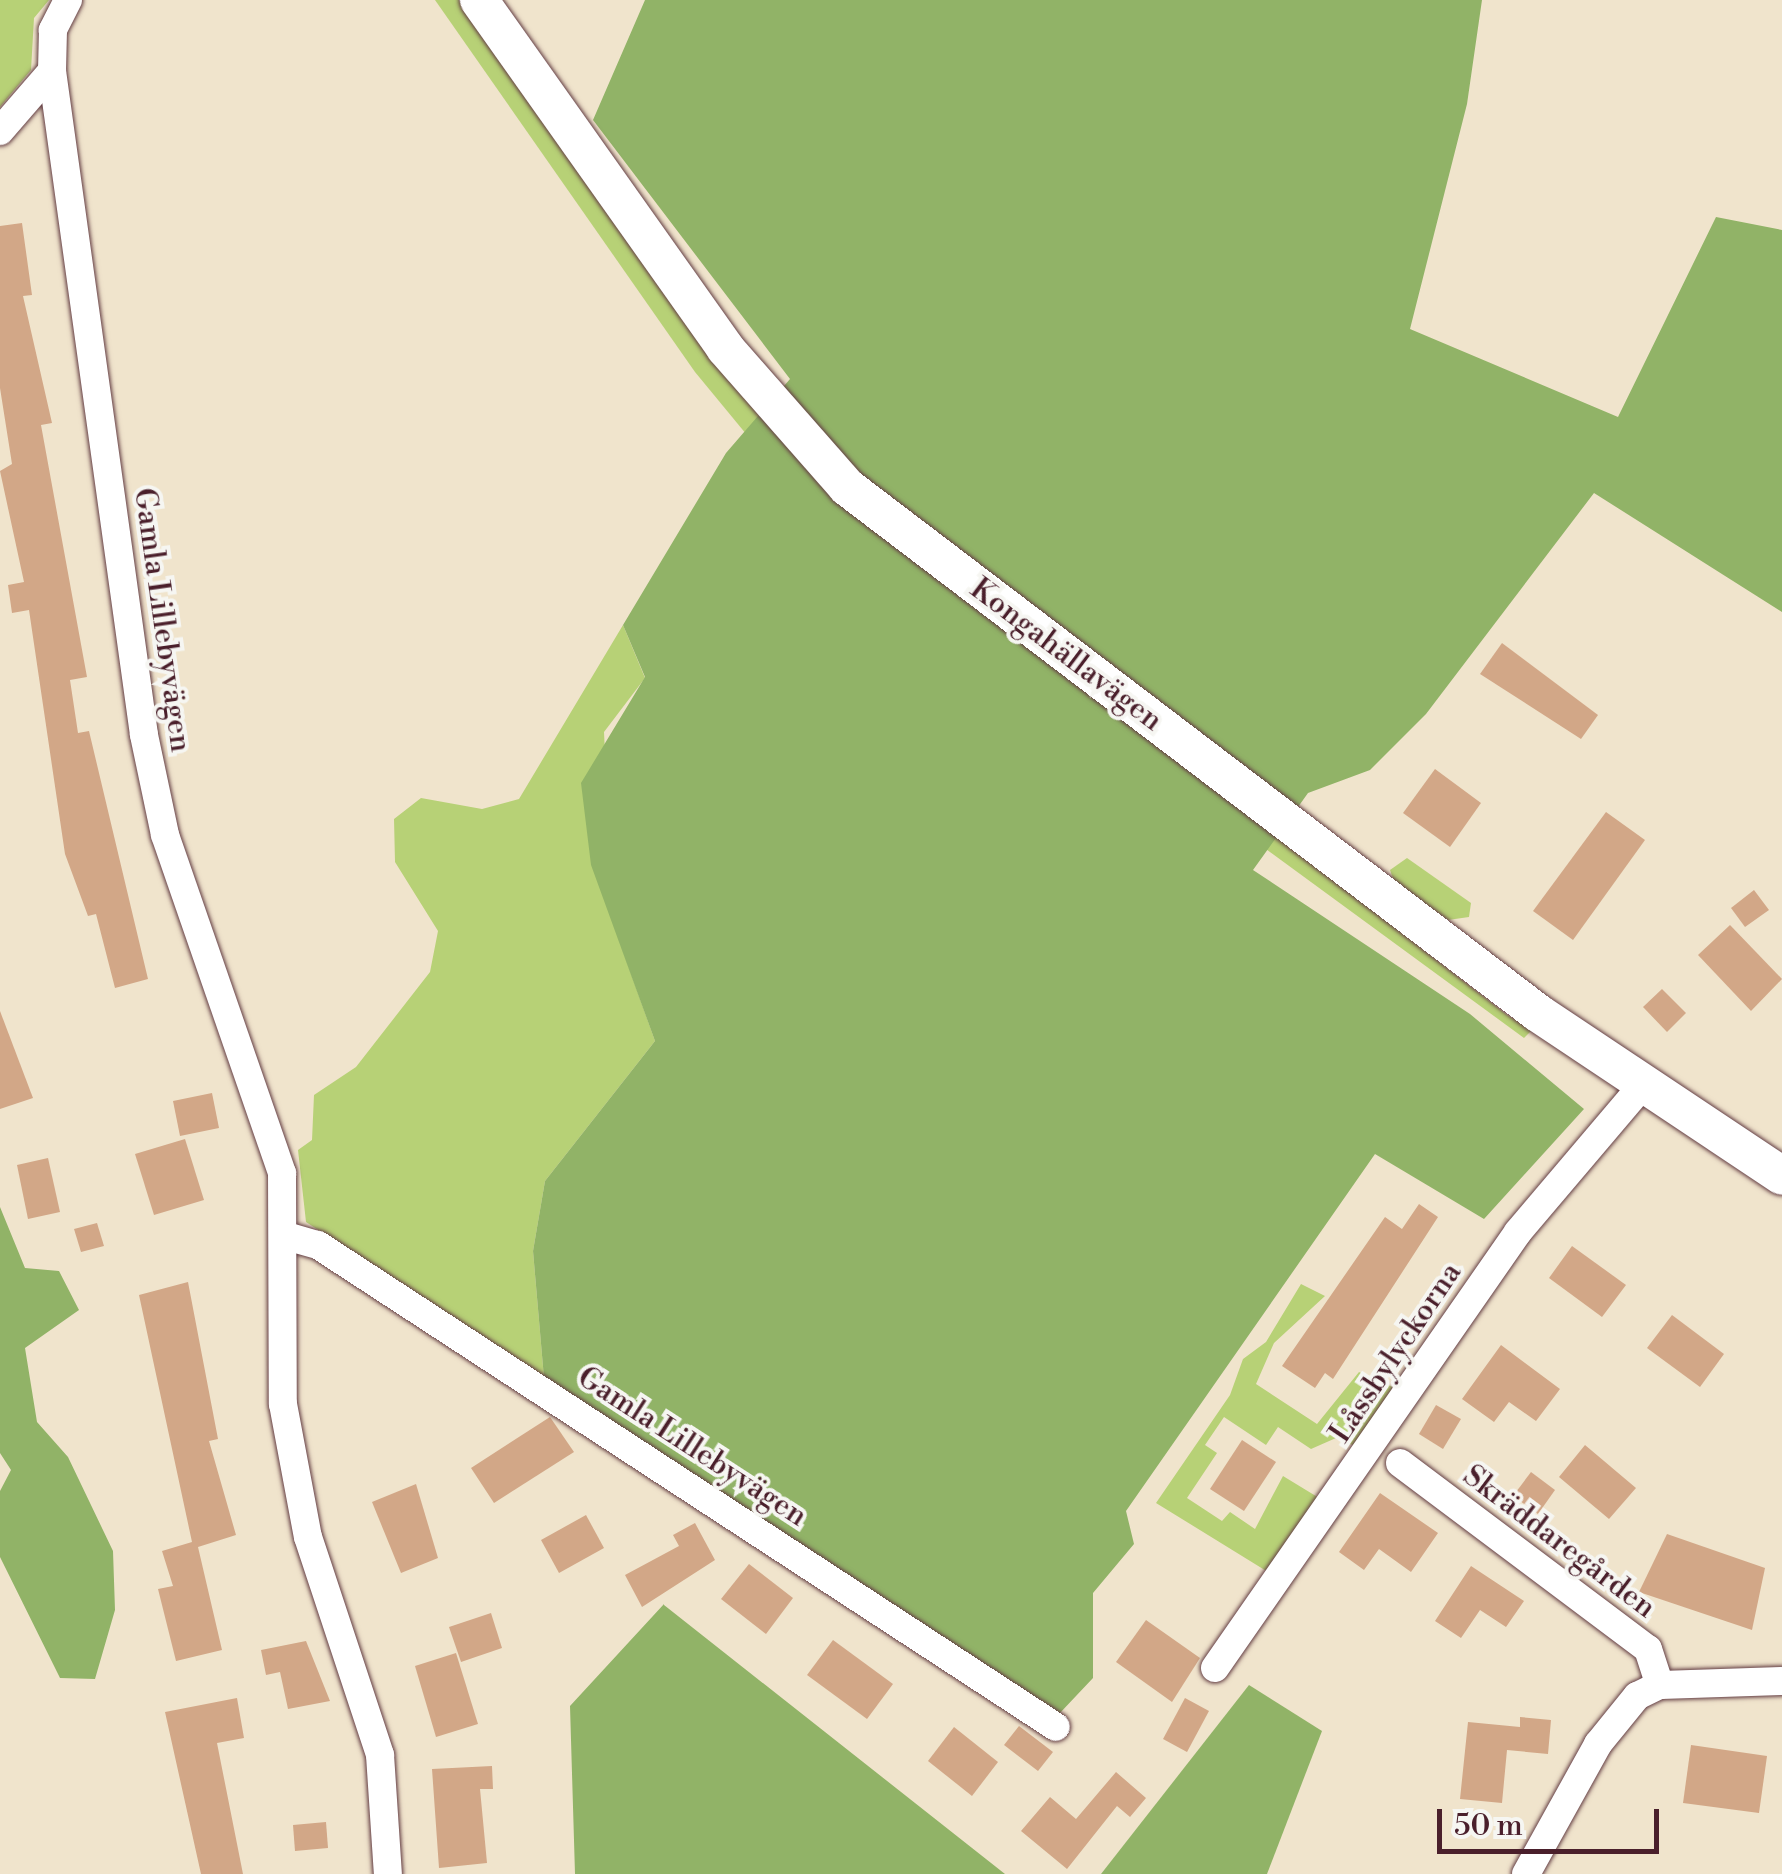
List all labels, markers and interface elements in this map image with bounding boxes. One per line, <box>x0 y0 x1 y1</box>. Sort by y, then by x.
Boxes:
street label: Gamla Lillebyvägen <box>126 486 198 754</box>
street label: Kongahällavägen <box>963 571 1169 739</box>
street label: Låssbylyckorna <box>1323 1256 1469 1450</box>
street label: Gamla Lillebyvägen <box>571 1359 813 1535</box>
street label: Skräddaregården <box>1456 1458 1662 1626</box>
scale bar <box>1442 1789 1664 1851</box>
text: 50 m <box>1454 1807 1523 1845</box>

